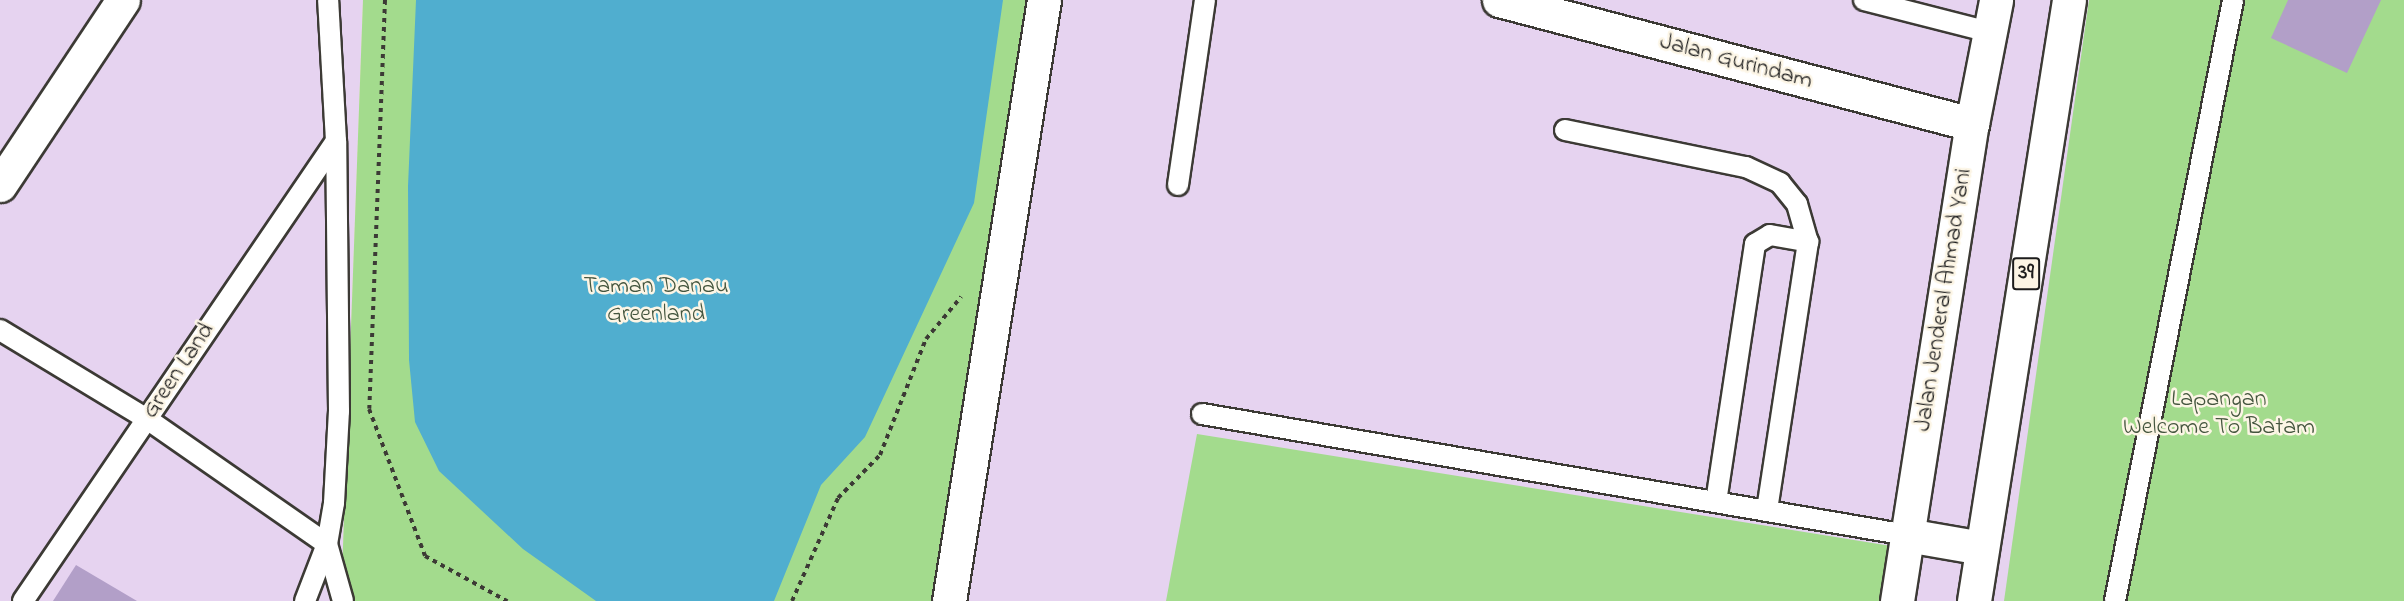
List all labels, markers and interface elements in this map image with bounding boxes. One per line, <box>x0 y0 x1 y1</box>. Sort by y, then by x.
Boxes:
street label: Jalan Gurindam <box>1657 28 1815 96</box>
street label: Jalan Jenderal Ahmad Yani <box>1909 166 1979 434</box>
road number: 39 <box>2011 255 2041 293</box>
park label: Taman Danau Greenland <box>583 273 729 329</box>
street label: Green Land <box>137 318 221 424</box>
park label: Lapangan Welcome To Batam <box>2123 386 2315 442</box>

